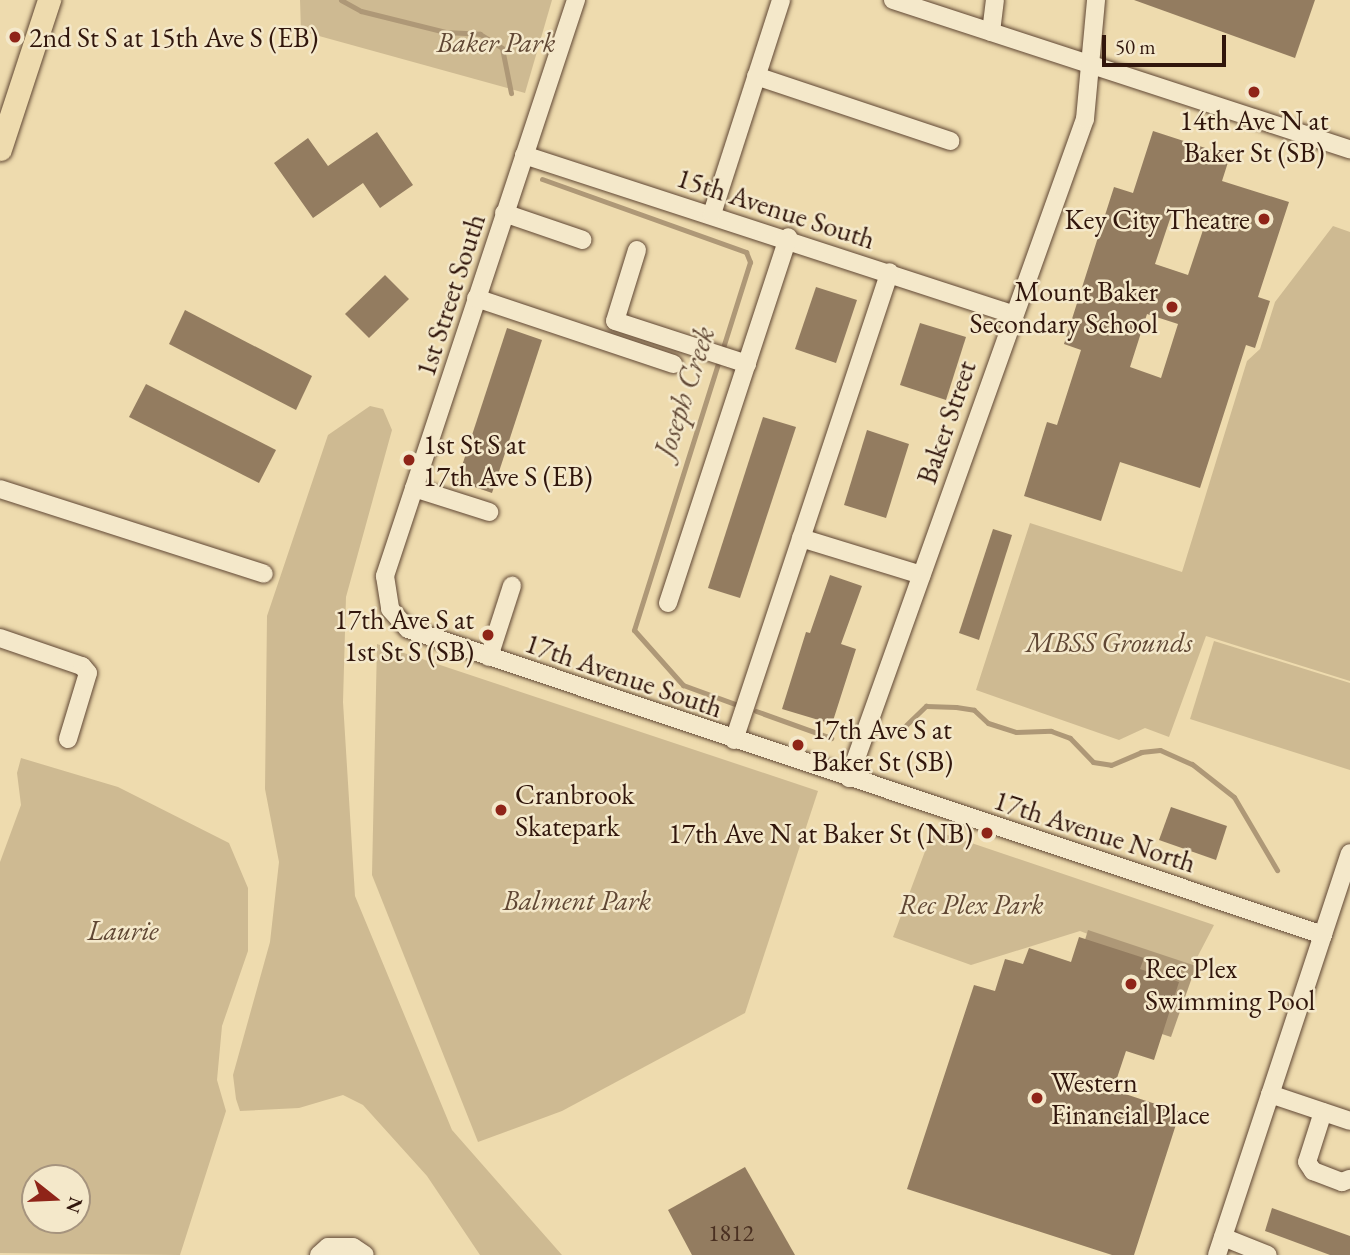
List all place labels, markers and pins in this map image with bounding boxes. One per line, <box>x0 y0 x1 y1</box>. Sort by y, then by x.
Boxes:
place label: 2nd St S at 15th Ave S (EB) <box>29 20 318 54</box>
marker: 2nd St S at 15th Ave S (EB) <box>7 29 23 45</box>
marker: 14th Ave N at Baker St (SB) <box>1246 84 1262 100</box>
place label: 14th Ave N at Baker St (SB) <box>1180 103 1328 169</box>
place label: Key City Theatre <box>1064 202 1250 236</box>
marker: Key City Theatre <box>1256 211 1272 227</box>
place label: Mount Baker Secondary School <box>969 274 1158 340</box>
marker: Mount Baker Secondary School <box>1164 299 1180 315</box>
place label: 1st St S at 17th Ave S (EB) <box>423 427 593 493</box>
marker: 1st St S at 17th Ave S (EB) <box>401 452 417 468</box>
place label: 17th Ave S at 1st St S (SB) <box>334 602 474 668</box>
marker: 17th Ave S at 1st St S (SB) <box>480 627 496 643</box>
place label: 17th Ave S at Baker St (SB) <box>812 712 953 778</box>
marker: 17th Ave S at Baker St (SB) <box>790 737 806 753</box>
place label: Cranbrook Skatepark <box>515 777 634 843</box>
marker: Cranbrook Skatepark <box>493 802 509 818</box>
place label: 17th Ave N at Baker St (NB) <box>668 816 973 850</box>
marker: 17th Ave N at Baker St (NB) <box>979 825 995 841</box>
place label: Rec Plex Swimming Pool <box>1145 951 1315 1017</box>
marker: Rec Plex Swimming Pool <box>1123 976 1139 992</box>
place label: Western Financial Place <box>1051 1065 1210 1131</box>
marker: Western Financial Place <box>1029 1090 1045 1106</box>

